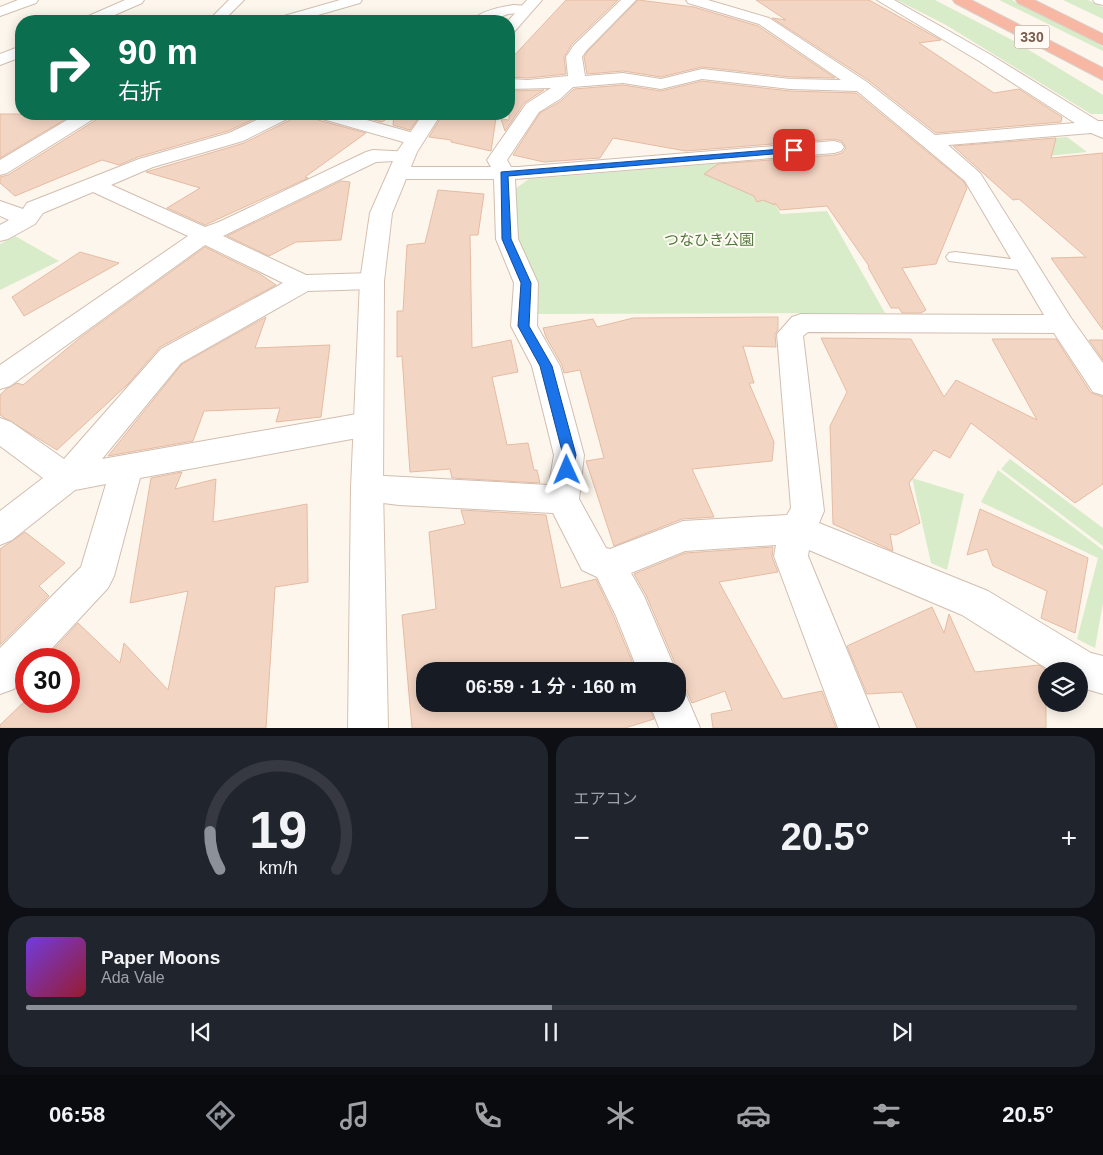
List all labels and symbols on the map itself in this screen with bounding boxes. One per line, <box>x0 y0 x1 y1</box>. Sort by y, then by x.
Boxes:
road number: 330 <box>1014 26 1050 48</box>
pin <box>773 129 815 171</box>
park label: つなひき公園 <box>664 231 754 248</box>
position arrow <box>540 443 592 495</box>
speed limit sign: 30 <box>15 648 80 713</box>

